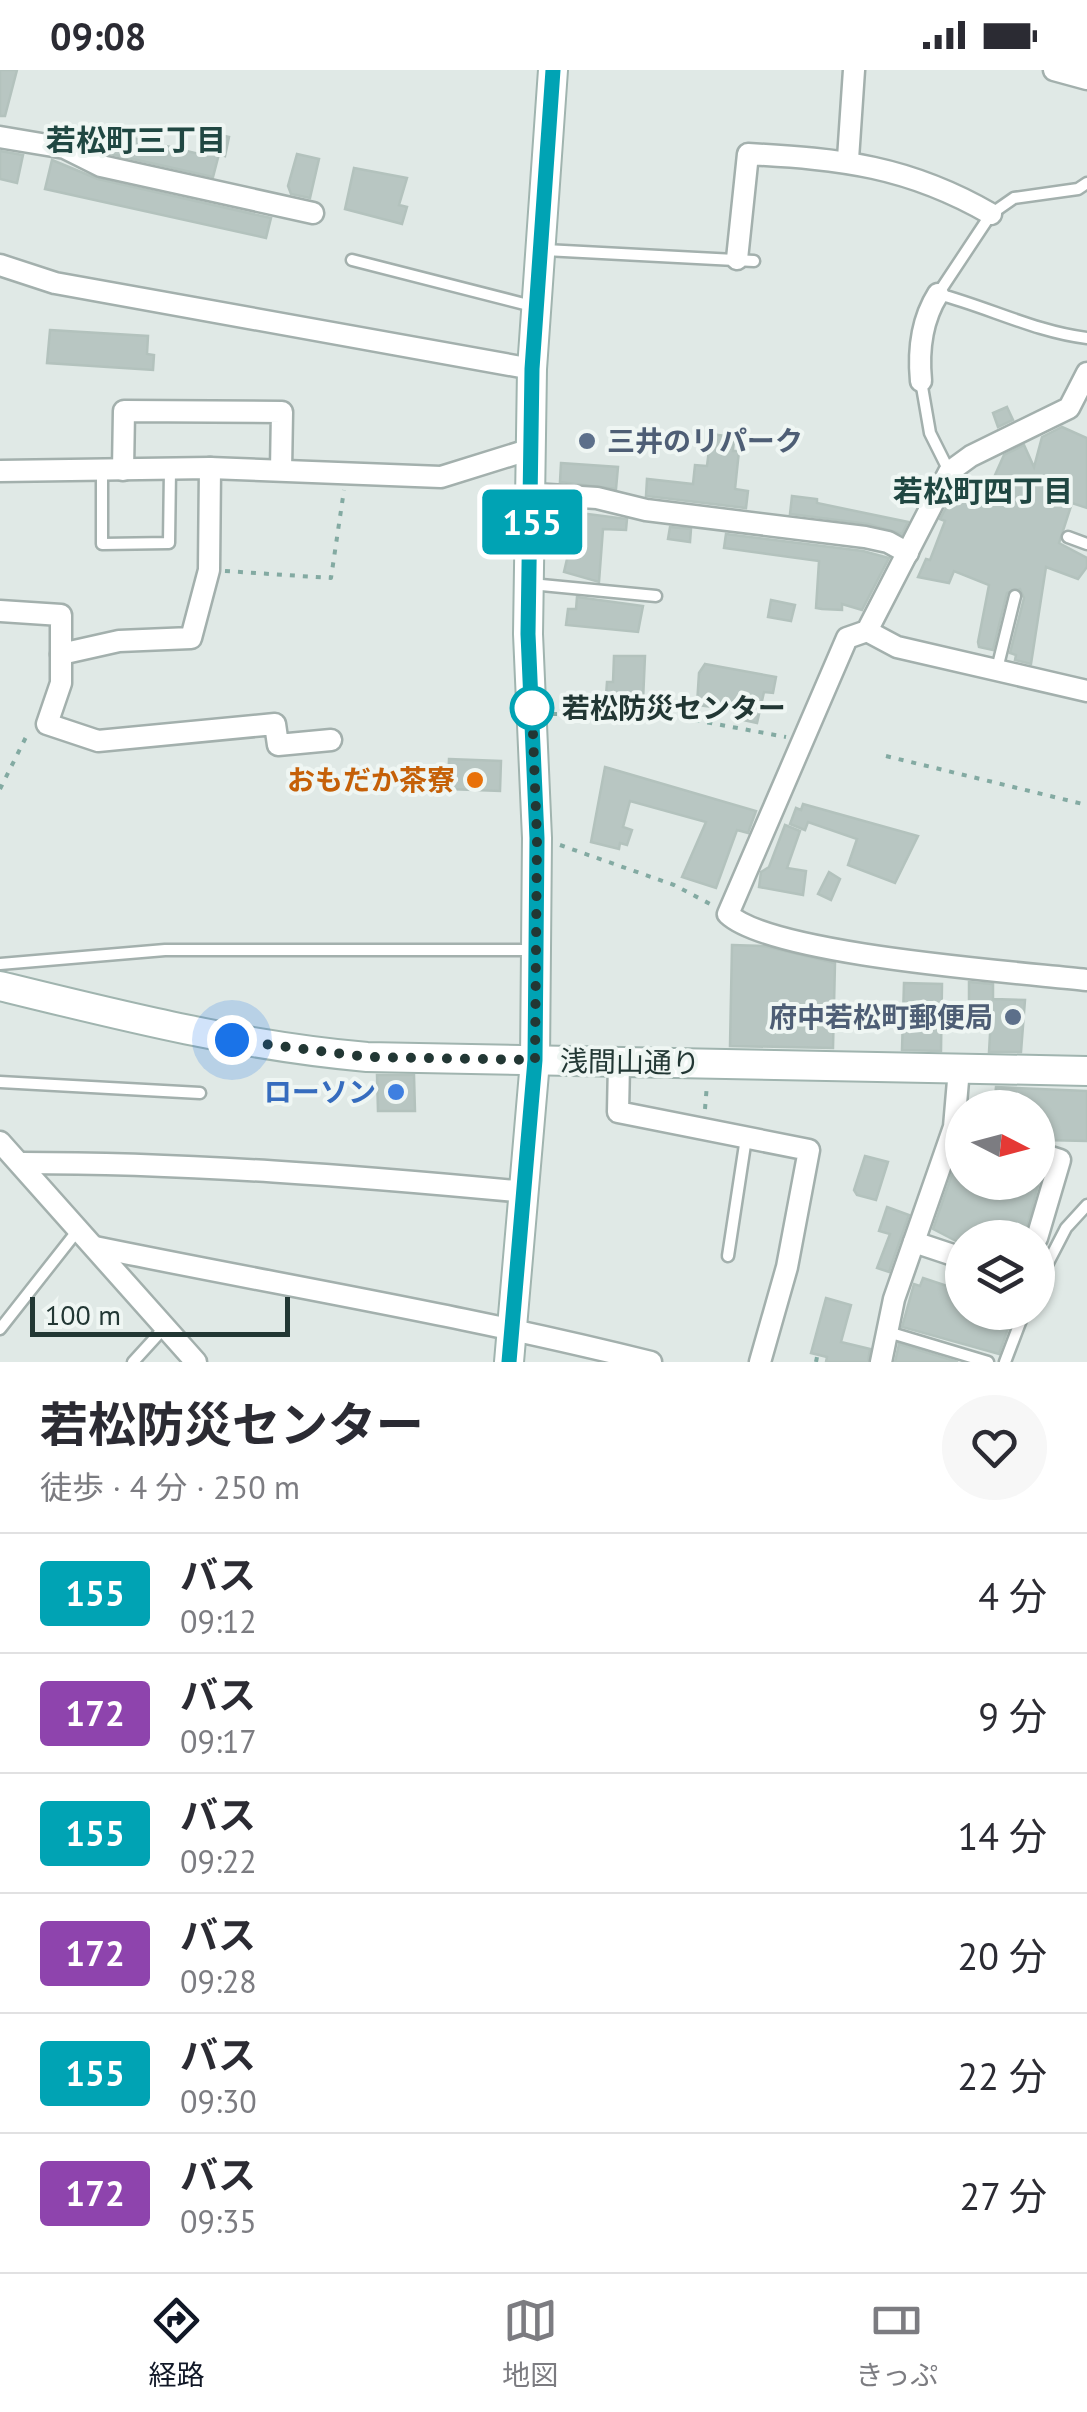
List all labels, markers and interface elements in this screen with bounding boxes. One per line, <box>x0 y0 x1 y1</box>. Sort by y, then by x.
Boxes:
text: 09:08 <box>50 11 146 60</box>
district label: 若松町三丁目 <box>46 120 226 159</box>
place label: 三井のリパーク <box>607 422 803 459</box>
marker: 三井のリパーク <box>576 430 598 452</box>
district label: 若松町四丁目 <box>893 471 1073 510</box>
line badge: 155 <box>474 490 590 554</box>
text: 155 <box>502 499 562 545</box>
marker: 若松防災センター <box>511 687 553 729</box>
place label: 若松防災センター <box>562 689 786 726</box>
place label: おもだか茶寮 <box>287 761 455 798</box>
marker: おもだか茶寮 <box>464 769 486 791</box>
place label: 府中若松町郵便局 <box>769 998 993 1035</box>
marker: 府中若松町郵便局 <box>1002 1006 1024 1028</box>
your location <box>207 1015 257 1065</box>
street label: 浅間山通り <box>560 1042 700 1081</box>
place label: ローソン <box>264 1073 376 1110</box>
marker: ローソン <box>385 1081 407 1103</box>
north arrow <box>945 1090 1055 1200</box>
map controls <box>945 1090 1055 1330</box>
button: layers <box>945 1220 1055 1330</box>
scale bar <box>30 1292 290 1336</box>
text: 100 m <box>45 1296 121 1333</box>
text: 若松防災センター <box>40 1393 424 1455</box>
button: heart <box>942 1395 1047 1500</box>
text: 徒歩 · 4 分 · 250 m <box>40 1466 300 1508</box>
text: バス <box>180 1550 256 1599</box>
text: 155 <box>65 1570 125 1616</box>
text: 4 分 <box>978 1571 1047 1620</box>
text: 09:12 <box>180 1600 257 1642</box>
text: バス <box>180 1670 256 1719</box>
text: 172 <box>65 1690 125 1736</box>
text: 9 分 <box>978 1691 1047 1740</box>
text: 09:17 <box>180 1720 257 1762</box>
text: バス <box>180 1790 256 1839</box>
text: 155 <box>65 1810 125 1856</box>
text: 14 分 <box>957 1811 1047 1860</box>
text: 09:22 <box>180 1840 257 1882</box>
text: バス <box>180 1910 256 1959</box>
text: 172 <box>65 1930 125 1976</box>
text: 20 分 <box>957 1931 1047 1980</box>
text: 09:28 <box>180 1960 257 2002</box>
text: バス <box>180 2030 256 2079</box>
text: 155 <box>65 2050 125 2096</box>
text: 22 分 <box>957 2051 1047 2100</box>
text: 09:30 <box>180 2080 257 2122</box>
text: バス <box>180 2150 256 2199</box>
text: 172 <box>65 2170 125 2216</box>
text: 27 分 <box>959 2171 1047 2220</box>
text: 09:35 <box>180 2200 257 2242</box>
tab: 経路 <box>149 2293 205 2393</box>
tab: 地図 <box>502 2293 558 2393</box>
tab: きっぷ <box>855 2293 938 2393</box>

